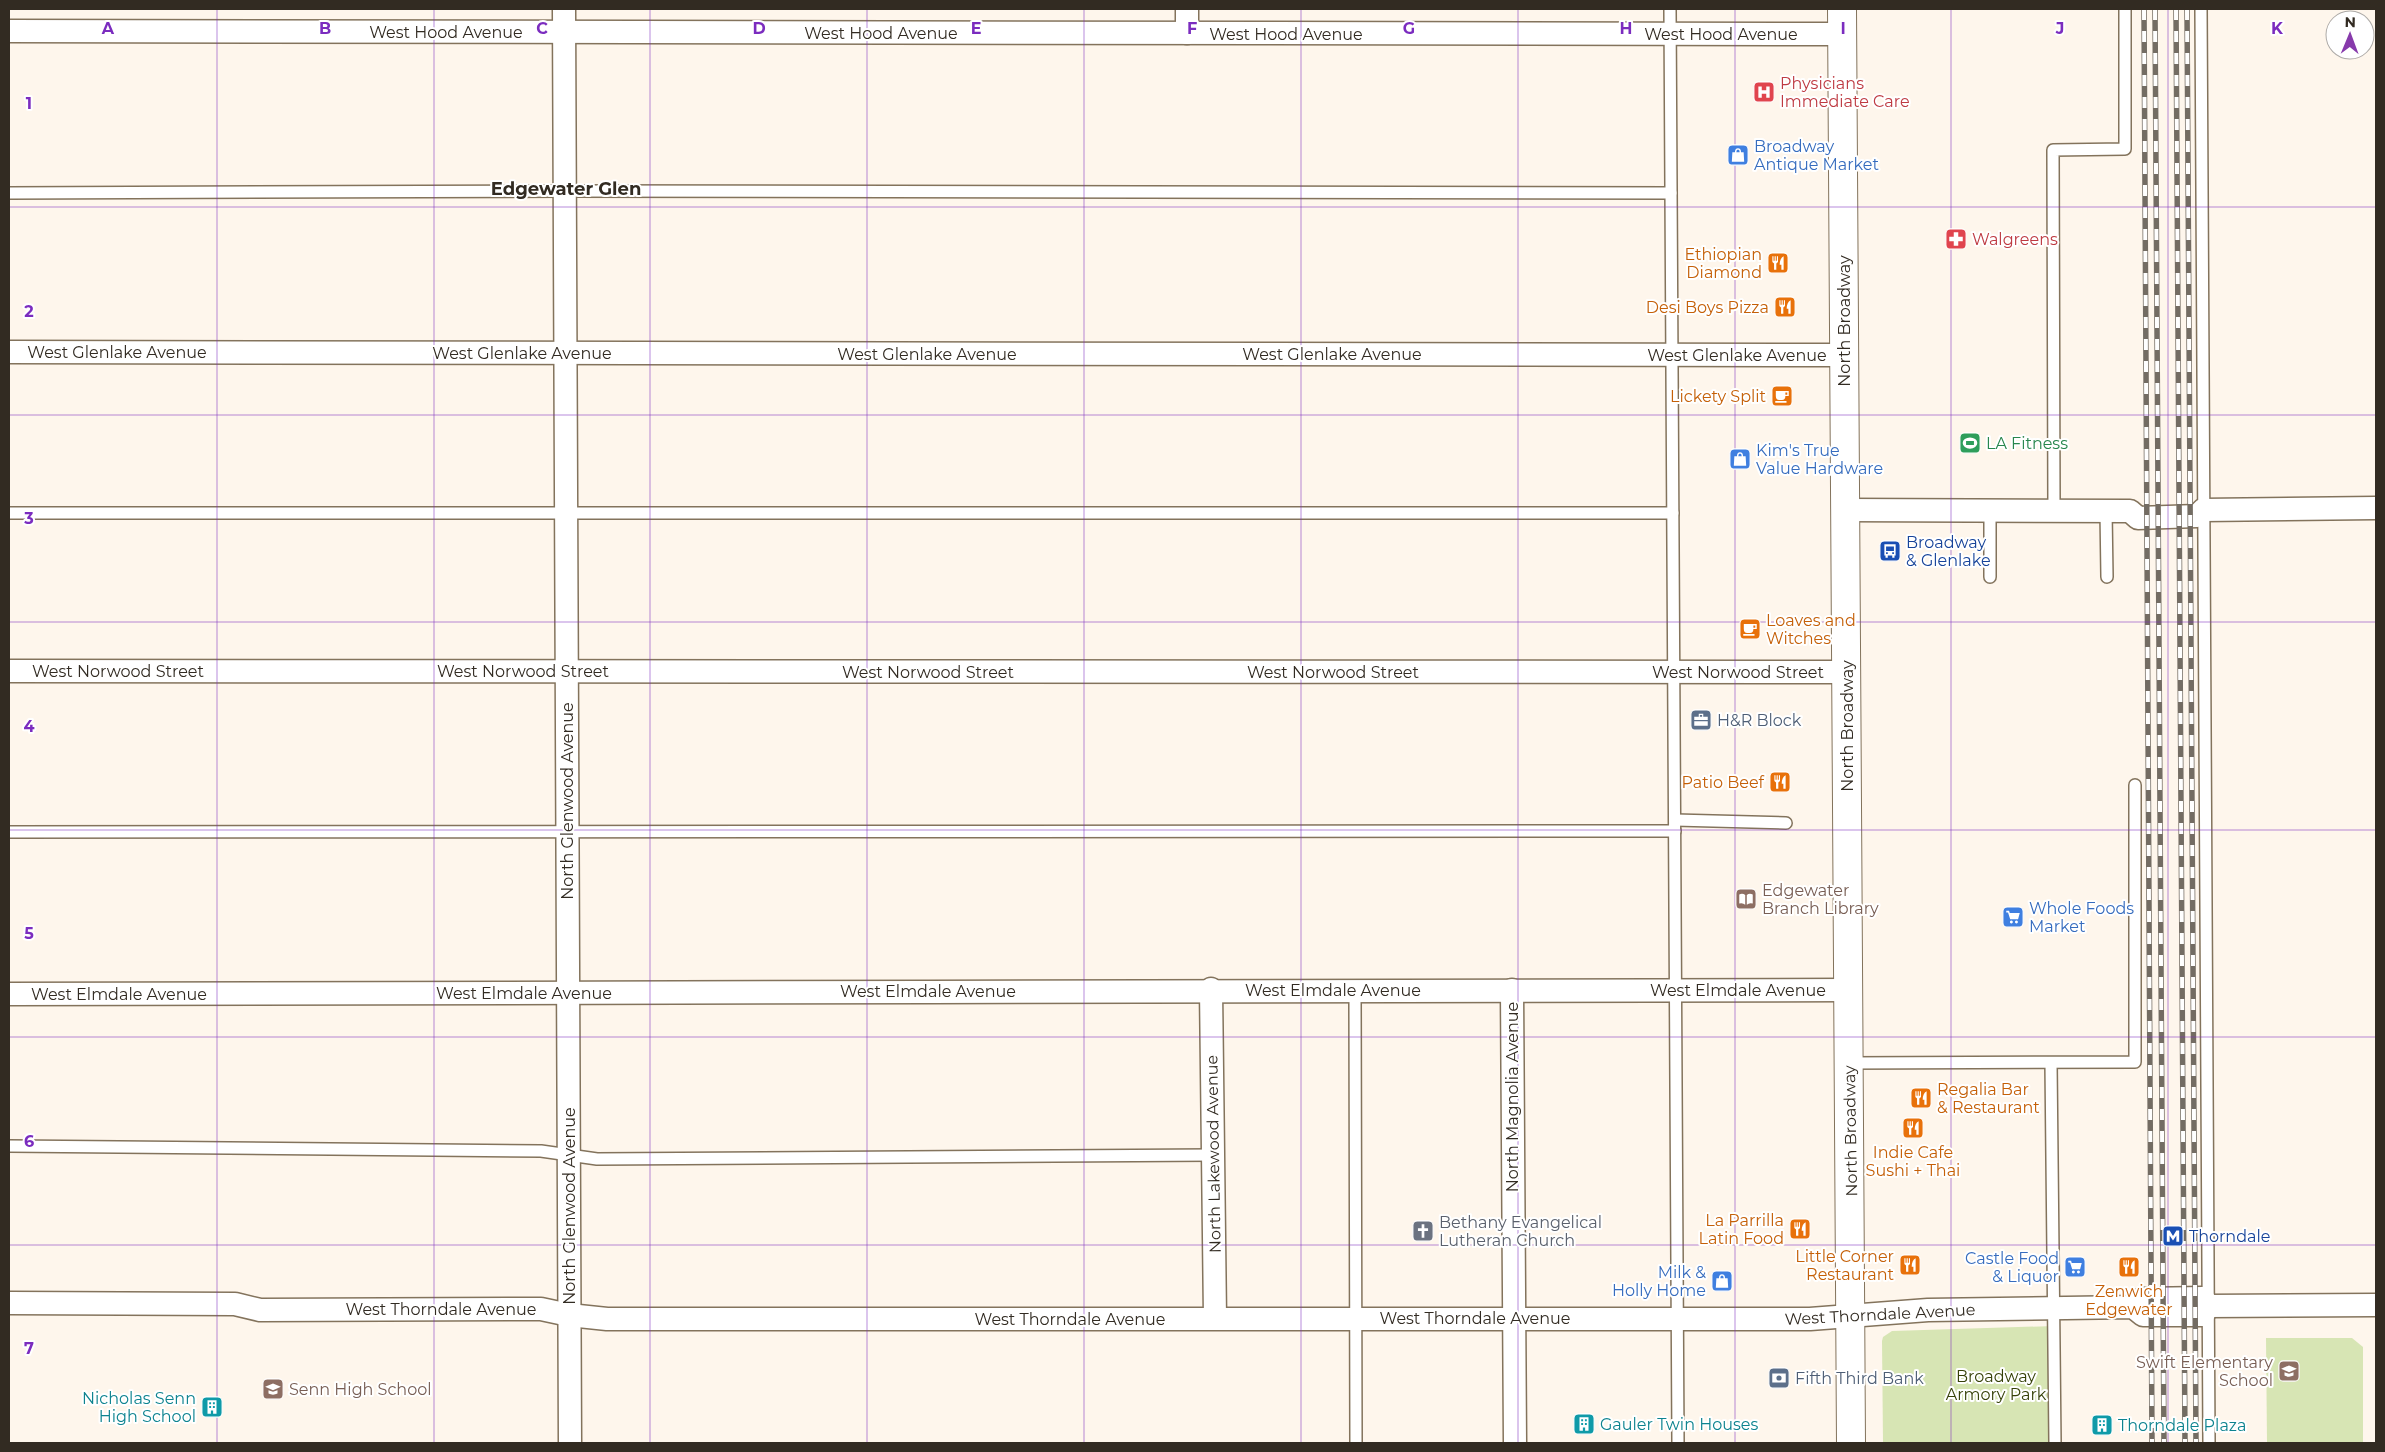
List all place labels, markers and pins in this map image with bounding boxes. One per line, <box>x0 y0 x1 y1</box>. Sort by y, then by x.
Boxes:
place label: Physicians Immediate Care <box>1780 74 1910 111</box>
hospital icon: Physicians Immediate Care <box>1752 80 1776 104</box>
place label: Broadway Antique Market <box>1754 137 1879 174</box>
shop icon: Broadway Antique Market <box>1726 143 1750 167</box>
pharmacy icon: Walgreens <box>1944 227 1968 251</box>
place label: Walgreens <box>1972 230 2058 249</box>
place label: Ethiopian Diamond <box>1684 245 1762 282</box>
restaurant icon: Ethiopian Diamond <box>1766 251 1790 275</box>
restaurant icon: Desi Boys Pizza <box>1773 295 1797 319</box>
place label: Desi Boys Pizza <box>1646 298 1769 317</box>
cafe icon: Lickety Split <box>1770 384 1794 408</box>
place label: Lickety Split <box>1670 387 1767 406</box>
sports icon: LA Fitness <box>1958 431 1982 455</box>
place label: LA Fitness <box>1986 434 2068 453</box>
place label: Kim's True Value Hardware <box>1756 441 1883 478</box>
shop icon: Kim's True Value Hardware <box>1728 447 1752 471</box>
place label: Broadway & Glenlake <box>1906 533 1991 570</box>
bus stop icon: Broadway & Glenlake <box>1878 539 1902 563</box>
place label: Loaves and Witches <box>1766 611 1856 648</box>
cafe icon: Loaves and Witches <box>1738 617 1762 641</box>
office icon: H&R Block <box>1689 708 1713 732</box>
place label: H&R Block <box>1717 711 1802 730</box>
restaurant icon: Patio Beef <box>1768 770 1792 794</box>
place label: Patio Beef <box>1681 773 1765 792</box>
place label: Edgewater Branch Library <box>1762 881 1879 918</box>
library icon: Edgewater Branch Library <box>1734 887 1758 911</box>
place label: Whole Foods Market <box>2029 899 2134 936</box>
supermarket icon: Whole Foods Market <box>2001 905 2025 929</box>
place label: Regalia Bar & Restaurant <box>1937 1080 2040 1117</box>
restaurant icon: Regalia Bar & Restaurant <box>1909 1086 1933 1110</box>
restaurant icon: Indie Cafe Sushi + Thai <box>1901 1116 1925 1140</box>
place label: Indie Cafe Sushi + Thai <box>1866 1143 1960 1180</box>
place label: La Parrilla Latin Food <box>1699 1211 1784 1248</box>
place label: Bethany Evangelical Lutheran Church <box>1439 1213 1602 1250</box>
restaurant icon: La Parrilla Latin Food <box>1788 1217 1812 1241</box>
church icon: Bethany Evangelical Lutheran Church <box>1411 1219 1435 1243</box>
metro station icon: Thorndale <box>2161 1224 2185 1248</box>
place label: Thorndale <box>2189 1227 2270 1246</box>
place label: Little Corner Restaurant <box>1795 1247 1894 1284</box>
place label: Castle Food & Liquor <box>1965 1249 2059 1286</box>
restaurant icon: Little Corner Restaurant <box>1898 1253 1922 1277</box>
supermarket icon: Castle Food & Liquor <box>2063 1255 2087 1279</box>
restaurant icon: Zenwich Edgewater <box>2117 1255 2141 1279</box>
place label: Milk & Holly Home <box>1612 1263 1706 1300</box>
shop icon: Milk & Holly Home <box>1710 1269 1734 1293</box>
place label: Zenwich Edgewater <box>2085 1282 2173 1319</box>
place label: Swift Elementary School <box>2136 1353 2273 1390</box>
school or university icon: Swift Elementary School <box>2277 1359 2301 1383</box>
bank icon: Fifth Third Bank <box>1767 1366 1791 1390</box>
place label: Fifth Third Bank <box>1795 1369 1924 1388</box>
school or university icon: Senn High School <box>261 1377 285 1401</box>
place label: Senn High School <box>289 1380 432 1399</box>
place label: Nicholas Senn High School <box>82 1389 196 1426</box>
building icon: Nicholas Senn High School <box>200 1395 224 1419</box>
building icon: Gauler Twin Houses <box>1572 1412 1596 1436</box>
building icon: Thorndale Plaza <box>2090 1413 2114 1437</box>
place label: Gauler Twin Houses <box>1600 1415 1758 1434</box>
place label: Thorndale Plaza <box>2118 1416 2246 1435</box>

